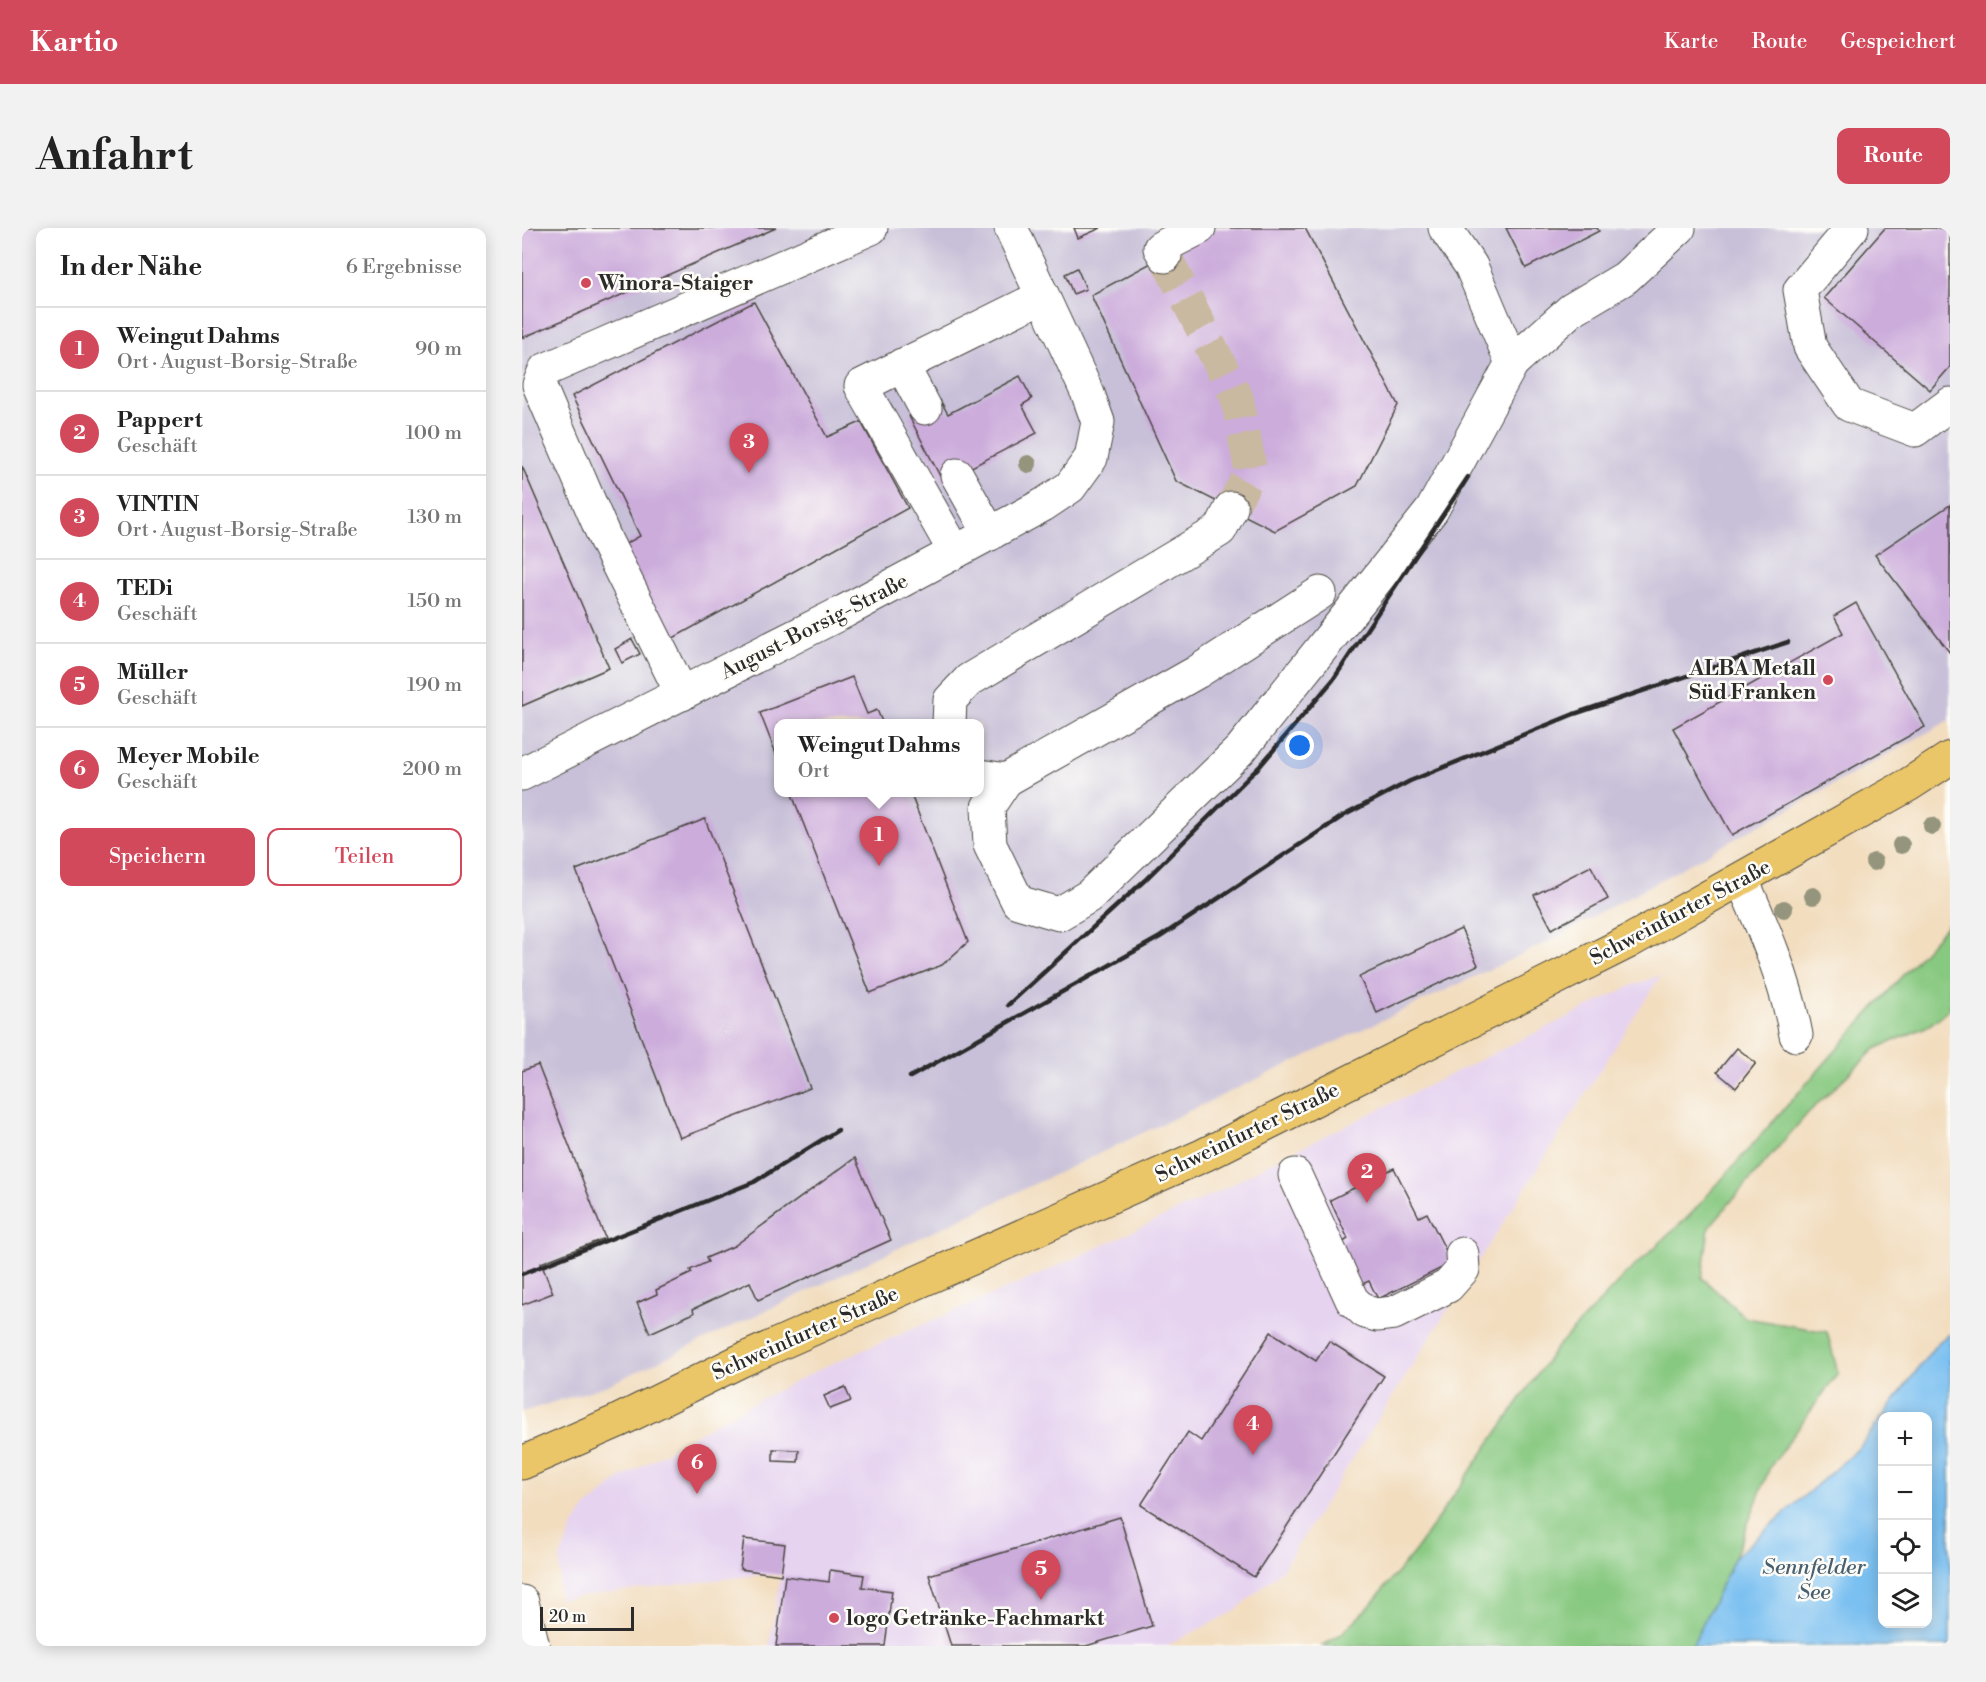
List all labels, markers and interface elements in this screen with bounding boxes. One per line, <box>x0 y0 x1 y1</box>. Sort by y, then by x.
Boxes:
text: Kartio <box>30 25 119 60</box>
text: Karte <box>1664 29 1718 55</box>
text: Route <box>1751 29 1807 55</box>
text: Gespeichert <box>1840 29 1956 55</box>
button: Route <box>1837 128 1950 184</box>
text: Anfahrt <box>36 130 193 183</box>
text: In der Nähe <box>60 251 202 283</box>
text: 6 Ergebnisse <box>346 255 462 280</box>
place label: Winora-Staiger <box>597 271 753 297</box>
marker: Winora-Staiger <box>579 276 593 290</box>
text: Weingut Dahms <box>117 323 280 350</box>
text: 1 <box>75 337 84 362</box>
text: 90 m <box>415 337 462 362</box>
text: Ort · August-Borsig-Straße <box>117 350 358 375</box>
text: Pappert <box>117 407 203 434</box>
text: 2 <box>73 421 86 446</box>
text: 100 m <box>406 421 462 446</box>
pin: 3 <box>730 424 768 473</box>
text: Geschäft <box>117 434 198 459</box>
text: VINTIN <box>117 491 199 518</box>
text: 3 <box>73 505 86 530</box>
text: 130 m <box>407 505 462 530</box>
text: Ort · August-Borsig-Straße <box>117 518 358 543</box>
street label: August-Borsig-Straße <box>715 568 913 686</box>
text: TEDi <box>117 575 173 602</box>
text: 4 <box>73 589 86 614</box>
text: 150 m <box>407 589 462 614</box>
text: Geschäft <box>117 602 198 627</box>
place label: ALBA Metall Süd Franken <box>1688 656 1816 706</box>
text: Müller <box>117 659 188 686</box>
text: 5 <box>73 673 86 698</box>
text: 190 m <box>407 673 462 698</box>
marker: ALBA Metall Süd Franken <box>1821 673 1835 687</box>
text: Geschäft <box>117 686 198 711</box>
popup <box>774 719 984 797</box>
your location <box>1285 731 1314 760</box>
text: Weingut Dahms <box>798 732 960 759</box>
text: Meyer Mobile <box>117 743 260 770</box>
text: 6 <box>73 757 86 782</box>
text: 200 m <box>402 757 462 782</box>
text: Ort <box>798 759 830 784</box>
text: Geschäft <box>117 770 198 795</box>
pin: 1 <box>860 816 898 866</box>
button: Speichern <box>60 828 255 886</box>
button: Teilen <box>267 828 462 886</box>
street label: Schweinfurter Straße <box>1585 854 1775 972</box>
street label: Schweinfurter Straße <box>1151 1077 1344 1189</box>
pin: 2 <box>1348 1154 1386 1203</box>
street label: Schweinfurter Straße <box>708 1281 903 1387</box>
pin: 4 <box>1234 1406 1272 1455</box>
map controls <box>1878 1412 1932 1628</box>
button: + <box>1878 1412 1932 1466</box>
pin: 6 <box>678 1444 717 1494</box>
button: − <box>1878 1466 1932 1520</box>
button: locate <box>1878 1520 1932 1574</box>
pin: 5 <box>1022 1550 1060 1600</box>
water label: Sennfelder See <box>1762 1554 1866 1606</box>
button: layers <box>1878 1574 1932 1628</box>
scale bar <box>540 1604 634 1632</box>
place label: logo Getränke-Fachmarkt <box>846 1606 1105 1632</box>
text: 20 m <box>549 1607 586 1627</box>
marker: logo Getränke-Fachmarkt <box>827 1611 841 1625</box>

